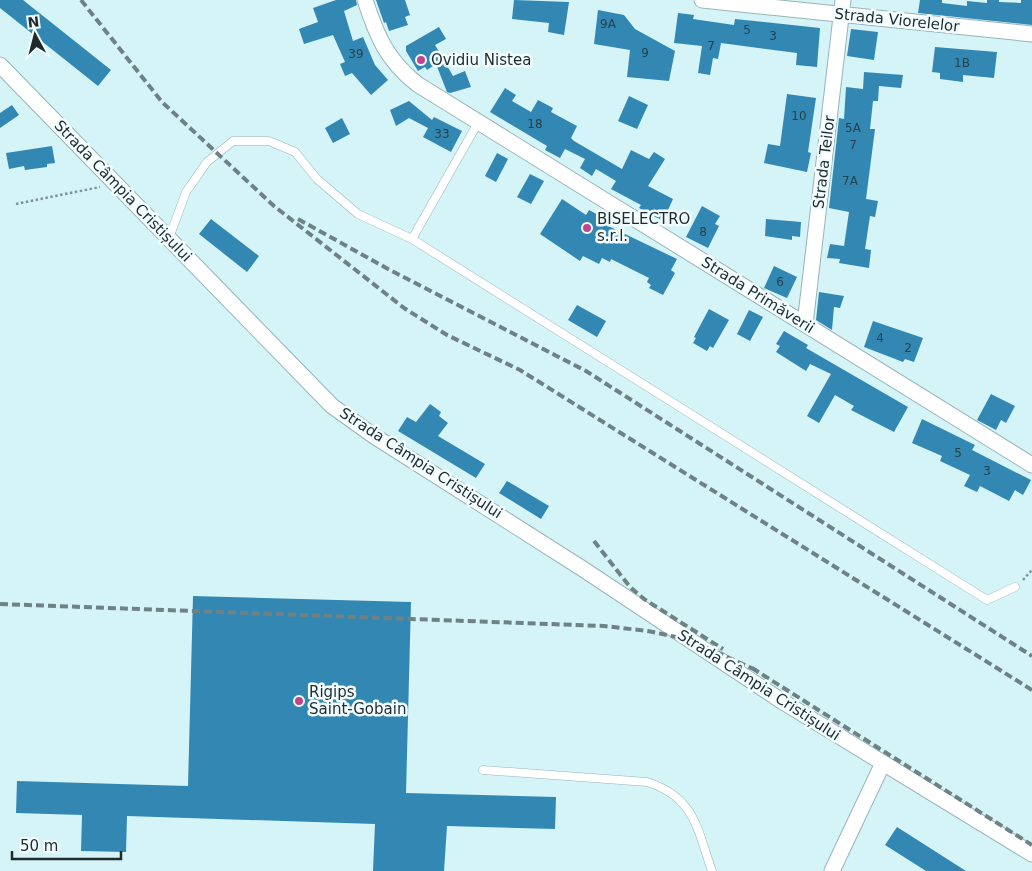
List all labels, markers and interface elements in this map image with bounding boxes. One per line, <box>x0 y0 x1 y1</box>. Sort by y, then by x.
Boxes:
street label: Strada Viorelelor <box>834 4 961 36</box>
north arrow <box>10 10 60 60</box>
text: N <box>27 13 40 31</box>
house number: 9A <box>600 17 617 31</box>
house number: 5 <box>743 23 751 37</box>
house number: 3 <box>769 29 777 43</box>
house number: 7 <box>707 39 715 53</box>
house number: 9 <box>641 46 649 60</box>
house number: 39 <box>348 47 364 61</box>
place label: Ovidiu Nistea <box>431 51 531 69</box>
marker: Ovidiu Nistea <box>415 54 427 66</box>
house number: 1B <box>954 56 970 70</box>
house number: 10 <box>791 109 807 123</box>
street label: Strada Teilor <box>809 114 839 210</box>
street label: Strada Câmpia Cristișului <box>51 116 195 266</box>
house number: 18 <box>527 117 543 131</box>
house number: 5A <box>845 121 862 135</box>
house number: 33 <box>434 127 450 141</box>
house number: 7 <box>849 138 857 152</box>
house number: 7A <box>842 174 859 188</box>
place label: BISELECTRO s.r.l. <box>597 210 690 245</box>
marker: BISELECTRO s.r.l. <box>581 222 593 234</box>
house number: 8 <box>699 225 707 239</box>
street label: Strada Primăverii <box>698 253 818 337</box>
house number: 6 <box>776 275 784 289</box>
house number: 4 <box>876 331 884 345</box>
house number: 2 <box>904 341 912 355</box>
street label: Strada Câmpia Cristișului <box>336 404 506 522</box>
house number: 5 <box>954 446 962 460</box>
house number: 3 <box>983 464 991 478</box>
street label: Strada Câmpia Cristișului <box>674 626 844 744</box>
place label: Rigips Saint-Gobain <box>309 683 406 718</box>
marker: Rigips Saint-Gobain <box>293 695 305 707</box>
scale bar <box>12 828 121 860</box>
text: 50 m <box>20 837 58 855</box>

